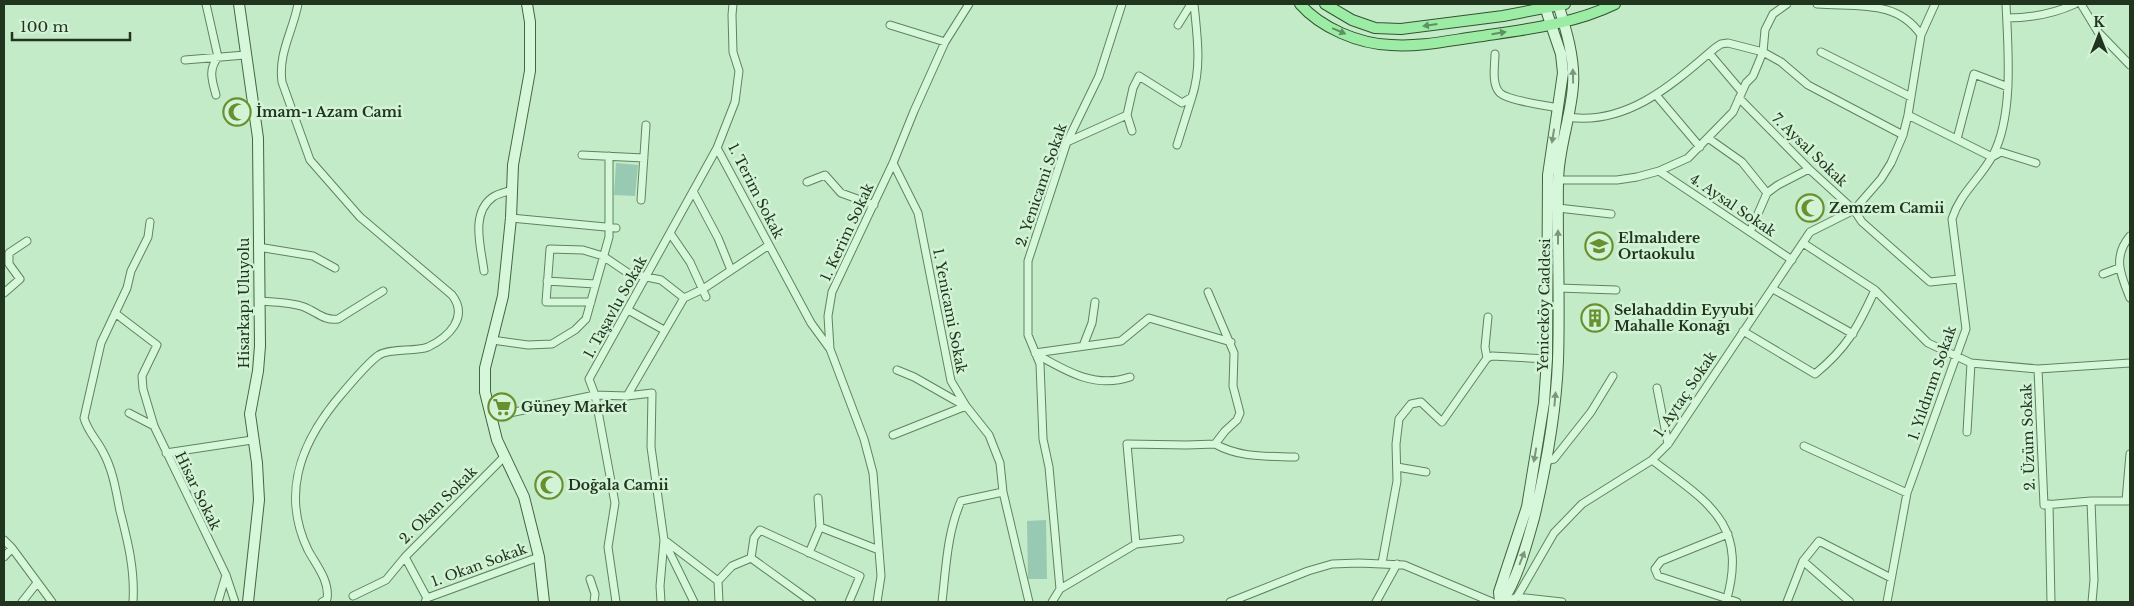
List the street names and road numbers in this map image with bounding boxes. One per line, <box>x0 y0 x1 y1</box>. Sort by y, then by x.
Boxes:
street label: 7. Aysal Sokak <box>1769 110 1852 191</box>
street label: 2. Yenicami Sokak <box>1011 121 1071 249</box>
street label: 1. Terim Sokak <box>724 140 788 242</box>
street label: 4. Aysal Sokak <box>1687 170 1780 241</box>
street label: 1. Kerim Sokak <box>816 180 878 284</box>
street label: Hisarkapı Uluyolu <box>235 237 253 368</box>
street label: Yeniceköy Caddesi <box>1534 238 1554 373</box>
street label: 1. Yenicami Sokak <box>929 247 971 375</box>
street label: 1. Taşavlu Sokak <box>579 252 651 361</box>
street label: 1. Yıldırım Sokak <box>1904 323 1960 443</box>
street label: 1. Aytaç Sokak <box>1650 347 1721 441</box>
street label: 2. Üzüm Sokak <box>2016 383 2039 491</box>
street label: Hisar Sokak <box>171 449 225 534</box>
street label: 2. Okan Sokak <box>395 462 481 548</box>
street label: 1. Okan Sokak <box>429 539 530 591</box>

